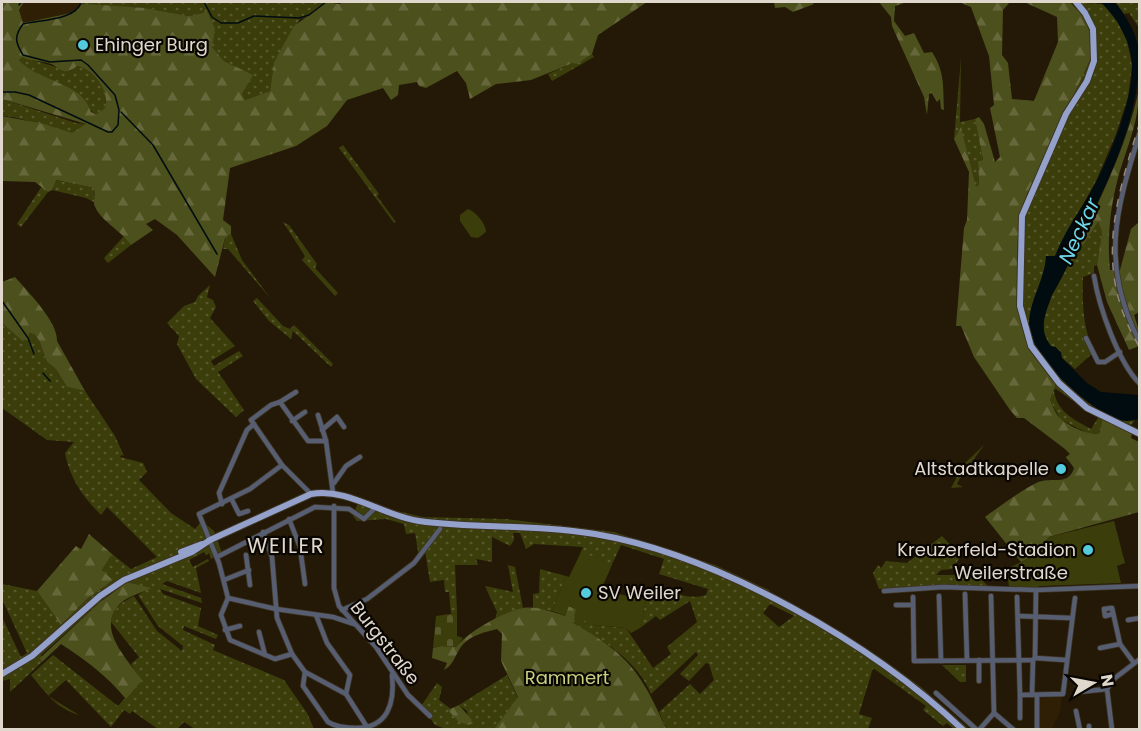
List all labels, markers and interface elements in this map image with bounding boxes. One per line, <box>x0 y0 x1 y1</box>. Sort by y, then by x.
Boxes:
place label: Ehinger Burg <box>95 32 208 57</box>
marker: Ehinger Burg <box>76 38 90 52</box>
water label: Neckar <box>1052 193 1107 269</box>
place label: Altstadtkapelle <box>914 456 1049 481</box>
marker: Altstadtkapelle <box>1054 462 1068 476</box>
district label: WEILER <box>247 531 325 560</box>
place label: Kreuzerfeld-Stadion <box>897 537 1076 562</box>
marker: Kreuzerfeld-Stadion <box>1081 543 1095 557</box>
street label: Weilerstraße <box>954 560 1068 585</box>
place label: SV Weiler <box>598 580 681 605</box>
marker: SV Weiler <box>579 586 593 600</box>
street label: Burgstraße <box>345 596 426 690</box>
north arrow <box>1063 653 1123 713</box>
park label: Rammert <box>525 665 609 690</box>
text: N <box>1095 673 1120 688</box>

